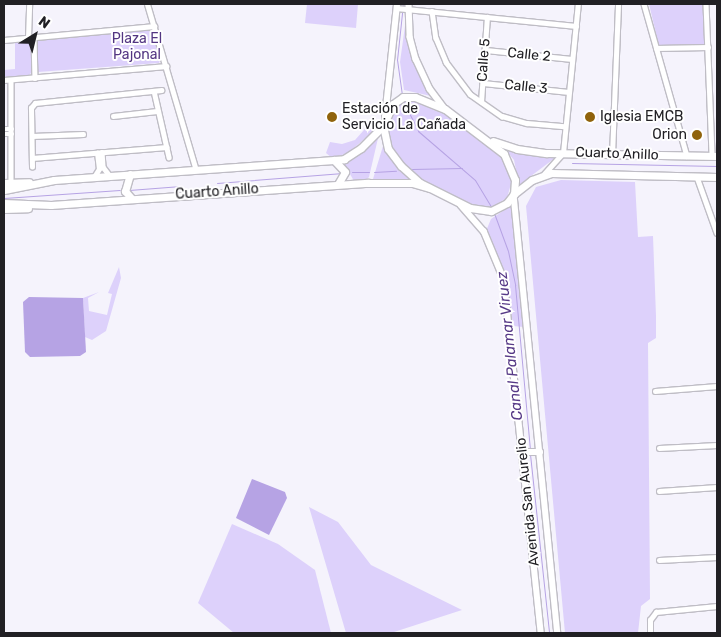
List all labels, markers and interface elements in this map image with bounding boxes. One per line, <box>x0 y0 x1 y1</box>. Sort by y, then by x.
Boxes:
north arrow <box>10 10 60 60</box>
text: N <box>35 13 53 32</box>
park label: Plaza El Pajonal <box>112 31 162 64</box>
street label: Calle 5 <box>474 38 494 82</box>
street label: Calle 2 <box>507 44 551 66</box>
street label: Calle 3 <box>503 76 549 98</box>
place label: Estación de Servicio La Cañada <box>342 101 466 134</box>
place label: Iglesia EMCB <box>600 109 683 125</box>
marker: Estación de Servicio La Cañada <box>326 111 338 123</box>
marker: Iglesia EMCB <box>584 111 596 123</box>
place label: Orion <box>652 127 687 143</box>
marker: Orion <box>691 129 703 141</box>
street label: Cuarto Anillo <box>575 144 659 164</box>
street label: Cuarto Anillo <box>175 181 259 203</box>
water label: Canal Palamar Viruez <box>493 270 527 422</box>
street label: Avenida San Aurelio <box>513 437 543 567</box>

